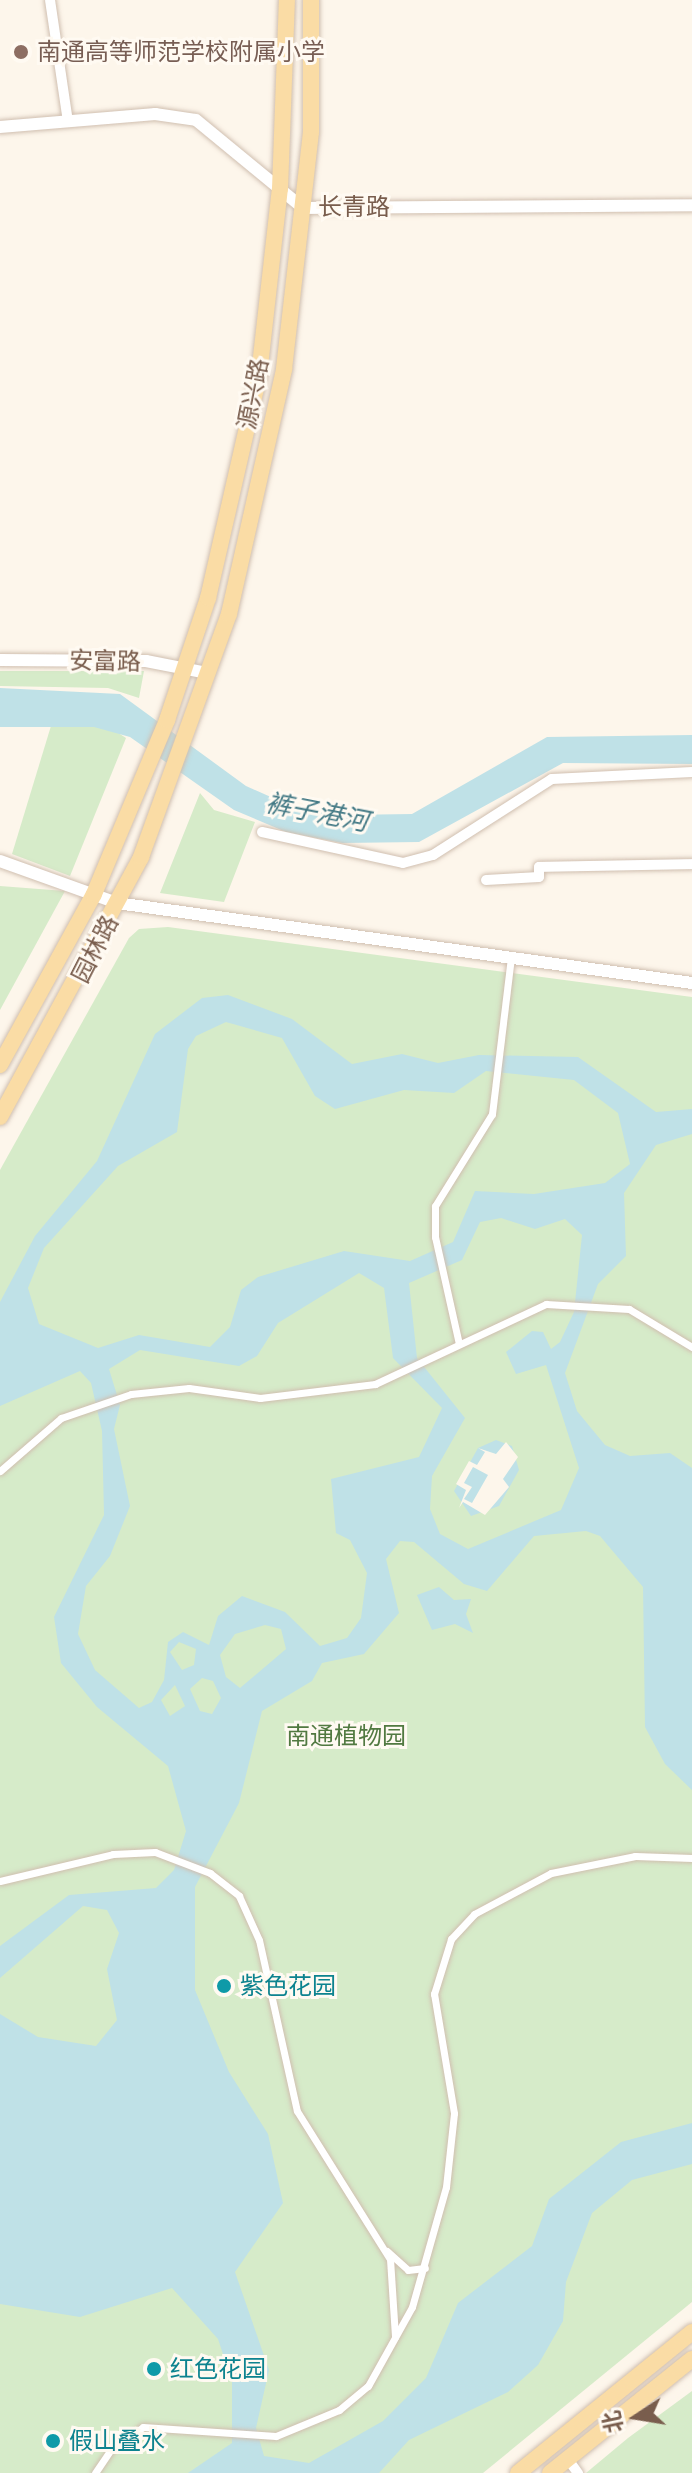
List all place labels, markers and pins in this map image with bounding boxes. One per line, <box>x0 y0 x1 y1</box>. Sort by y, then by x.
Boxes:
place label: 南通高等师范学校附属小学 <box>37 38 325 66</box>
marker: 南通高等师范学校附属小学 <box>12 43 30 61</box>
place label: 紫色花园 <box>240 1972 336 2000</box>
marker: 紫色花园 <box>215 1977 233 1995</box>
place label: 红色花园 <box>170 2355 266 2383</box>
marker: 红色花园 <box>145 2360 163 2378</box>
place label: 假山叠水 <box>69 2427 165 2455</box>
marker: 假山叠水 <box>44 2432 62 2450</box>

